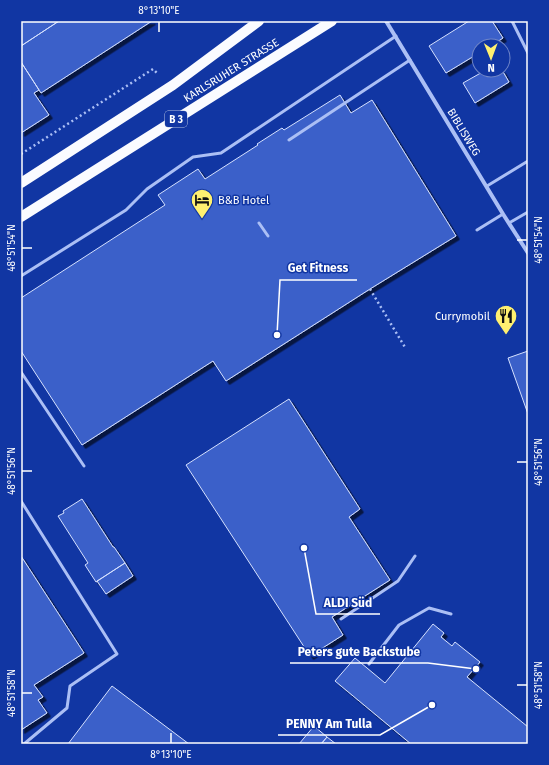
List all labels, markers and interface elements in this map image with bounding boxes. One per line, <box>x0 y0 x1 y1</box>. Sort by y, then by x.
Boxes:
text: 8°13'10"E <box>138 5 180 17</box>
street label: KARLSRUHER STRASSE <box>181 36 281 105</box>
north arrow <box>471 38 511 78</box>
text: N <box>487 61 495 74</box>
street label: BIBLISWEG <box>444 106 483 158</box>
road number: B 3 <box>165 111 187 127</box>
hotel icon: B&B Hotel <box>189 187 215 220</box>
place label: B&B Hotel <box>218 194 269 207</box>
text: 48°51'54"N <box>533 216 545 264</box>
text: 48°51'54"N <box>6 224 18 272</box>
callout: Get Fitness <box>280 256 357 280</box>
text: Get Fitness <box>288 261 348 275</box>
restaurant icon: Currymobil <box>493 303 519 336</box>
place label: Currymobil <box>435 310 490 323</box>
text: 48°51'56"N <box>533 438 545 486</box>
text: 48°51'56"N <box>6 447 18 495</box>
callout: ALDI Süd <box>316 590 380 614</box>
text: ALDI Süd <box>323 596 372 610</box>
callout: Peters gute Backstube <box>290 639 428 663</box>
text: Peters gute Backstube <box>298 645 421 659</box>
text: 48°51'58"N <box>533 661 545 709</box>
text: 48°51'58"N <box>6 669 18 717</box>
callout: PENNY Am Tulla <box>278 711 380 735</box>
text: PENNY Am Tulla <box>286 717 372 731</box>
text: 8°13'10"E <box>150 749 192 761</box>

